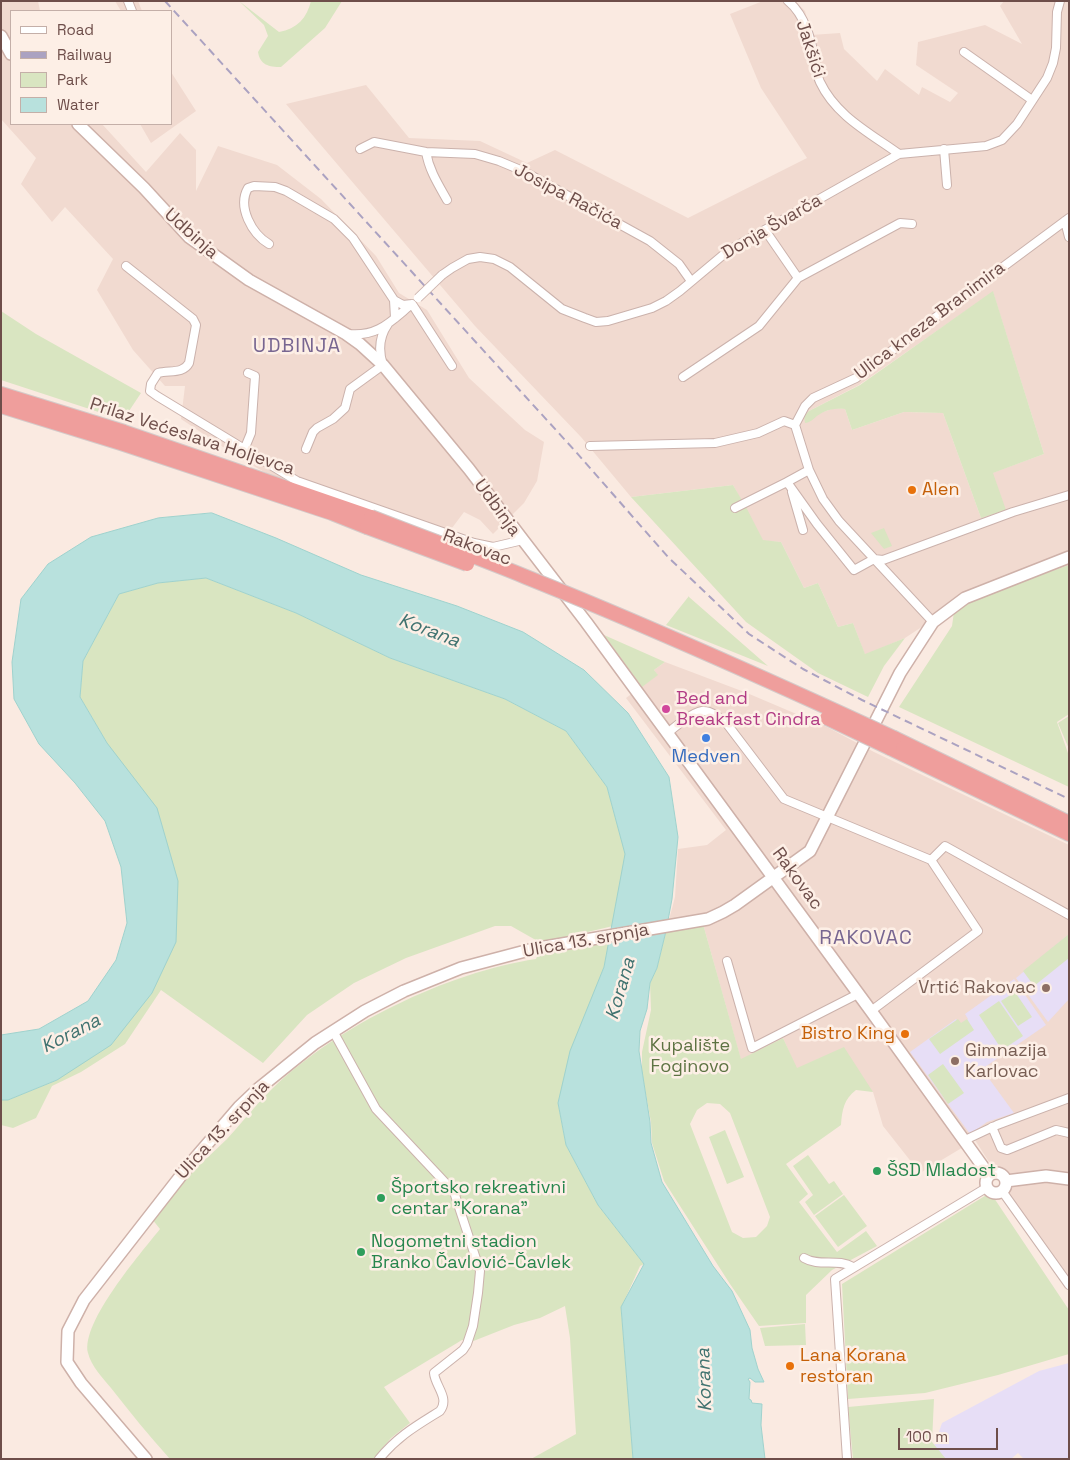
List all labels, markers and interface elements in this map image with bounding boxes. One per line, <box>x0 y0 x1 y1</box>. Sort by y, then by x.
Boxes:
legend <box>10 10 172 125</box>
street label: Jakšići <box>791 18 829 80</box>
text: Road <box>57 20 94 39</box>
text: Railway <box>57 45 112 64</box>
text: Park <box>57 70 88 89</box>
text: Water <box>57 95 99 114</box>
street label: Josipa Račića <box>510 159 626 235</box>
street label: Donja Švarča <box>718 190 826 264</box>
street label: Udbinja <box>159 204 223 264</box>
street label: Ulica kneza Branimira <box>851 257 1009 385</box>
district label: UDBINJA <box>252 335 342 359</box>
street label: Prilaz Većeslava Holjevca <box>87 394 297 480</box>
street label: Udbinja <box>469 475 525 541</box>
place label: Alen <box>922 479 959 501</box>
marker: Alen <box>906 484 918 496</box>
street label: Rakovac <box>440 525 514 571</box>
water label: Korana <box>395 609 463 653</box>
place label: Bed and Breakfast Cindra <box>676 688 821 731</box>
marker: Bed and Breakfast Cindra <box>660 703 672 715</box>
marker: Medven <box>700 732 712 744</box>
place label: Medven <box>672 746 740 768</box>
street label: Rakovac <box>767 844 827 914</box>
street label: Ulica 13. srpnja <box>521 919 651 963</box>
district label: RAKOVAC <box>818 927 914 951</box>
water label: Korana <box>601 955 641 1023</box>
place label: Vrtić Rakovac <box>918 977 1036 999</box>
marker: Vrtić Rakovac <box>1040 982 1052 994</box>
water label: Korana <box>38 1009 104 1059</box>
place label: Bistro King <box>801 1023 895 1045</box>
marker: Bistro King <box>899 1028 911 1040</box>
park label: Kupalište Foginovo <box>650 1035 730 1078</box>
place label: Gimnazija Karlovac <box>965 1040 1047 1082</box>
marker: Gimnazija Karlovac <box>949 1055 961 1067</box>
street label: Ulica 13. srpnja <box>172 1076 274 1184</box>
place label: ŠSD Mladost <box>887 1160 996 1182</box>
marker: ŠSD Mladost <box>871 1165 883 1177</box>
place label: Športsko rekreativni centar "Korana" <box>391 1177 566 1220</box>
marker: Športsko rekreativni centar "Korana" <box>375 1192 387 1204</box>
place label: Nogometni stadion Branko Čavlović-Čavlek <box>371 1231 571 1274</box>
marker: Nogometni stadion Branko Čavlović-Čavlek <box>355 1246 367 1258</box>
place label: Lana Korana restoran <box>800 1345 906 1388</box>
water label: Korana <box>693 1348 717 1412</box>
marker: Lana Korana restoran <box>784 1360 796 1372</box>
scale bar <box>900 1418 1000 1450</box>
text: 100 m <box>906 1427 948 1446</box>

